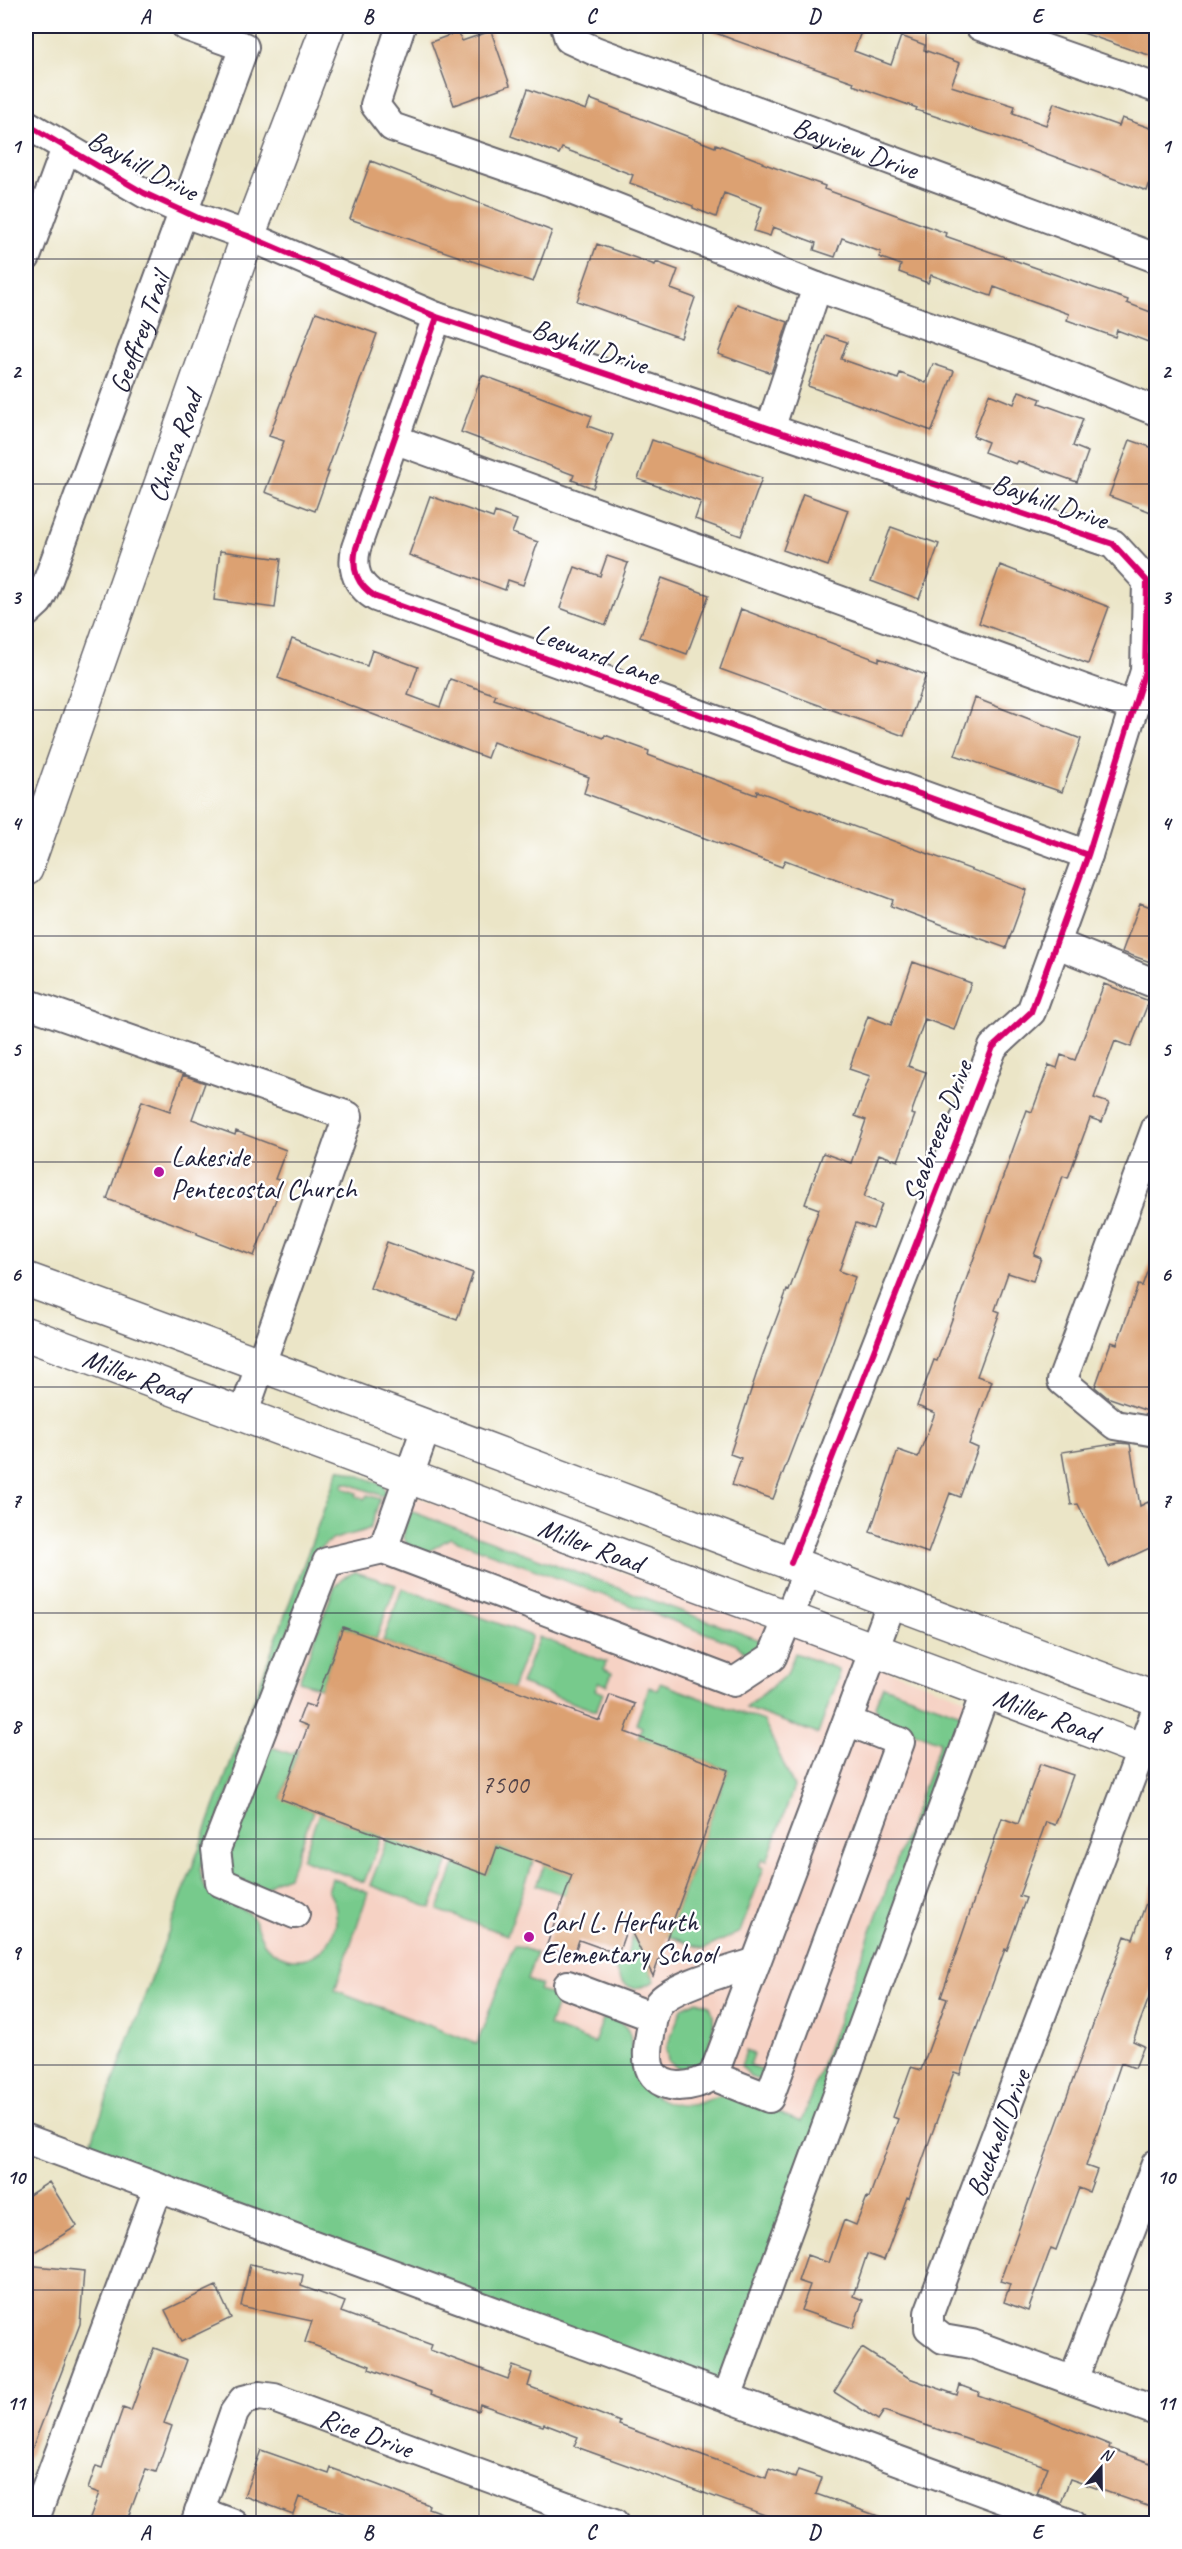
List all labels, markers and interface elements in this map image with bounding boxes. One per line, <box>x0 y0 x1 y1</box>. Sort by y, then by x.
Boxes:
text: A <box>140 4 152 29</box>
text: B <box>363 4 375 29</box>
text: C <box>586 4 598 29</box>
text: D <box>808 4 822 29</box>
text: E <box>1032 4 1046 29</box>
street label: Bayview Drive <box>788 108 925 187</box>
street label: Bayhill Drive <box>82 121 206 209</box>
text: 1 <box>12 134 23 159</box>
text: 1 <box>1162 134 1173 159</box>
street label: Geoffrey Trail <box>101 263 179 398</box>
street label: Bayhill Drive <box>528 310 654 383</box>
text: 2 <box>12 359 23 384</box>
text: 2 <box>1162 359 1173 384</box>
street label: Chiesa Road <box>139 382 211 506</box>
street label: Bayhill Drive <box>988 465 1114 538</box>
text: 3 <box>12 585 23 610</box>
text: 3 <box>1162 585 1173 610</box>
street label: Leeward Lane <box>530 615 666 693</box>
text: 4 <box>12 811 24 836</box>
text: 4 <box>1162 811 1174 836</box>
text: 5 <box>12 1037 23 1062</box>
text: 5 <box>1162 1037 1173 1062</box>
street label: Seabreeze Drive <box>894 1054 981 1207</box>
place label: Lakeside Pentecostal Church <box>171 1139 358 1206</box>
marker: Lakeside Pentecostal Church <box>152 1165 166 1179</box>
text: 6 <box>11 1262 22 1287</box>
text: 6 <box>1161 1262 1172 1287</box>
street label: Miller Road <box>78 1339 197 1412</box>
text: 7 <box>12 1488 23 1513</box>
text: 7 <box>1162 1488 1173 1513</box>
street label: Miller Road <box>534 1509 652 1581</box>
street label: Miller Road <box>989 1679 1107 1751</box>
text: 8 <box>12 1714 24 1739</box>
text: 8 <box>1162 1714 1174 1739</box>
house number: 7500 <box>482 1768 531 1801</box>
place label: Carl L. Herfurth Elementary School <box>541 1904 721 1971</box>
marker: Carl L. Herfurth Elementary School <box>522 1930 536 1944</box>
text: 9 <box>12 1940 23 1965</box>
text: 9 <box>1162 1940 1173 1965</box>
street label: Bucknell Drive <box>958 2063 1039 2201</box>
text: 10 <box>7 2165 27 2190</box>
text: 10 <box>1157 2165 1177 2190</box>
text: 11 <box>7 2391 27 2416</box>
text: 11 <box>1157 2391 1177 2416</box>
street label: Rice Drive <box>316 2399 420 2466</box>
north arrow <box>1071 2438 1131 2498</box>
text: N <box>1098 2444 1117 2467</box>
text: A <box>140 2520 152 2545</box>
text: B <box>363 2520 375 2545</box>
text: C <box>586 2520 598 2545</box>
text: D <box>808 2520 822 2545</box>
text: E <box>1032 2520 1046 2545</box>

